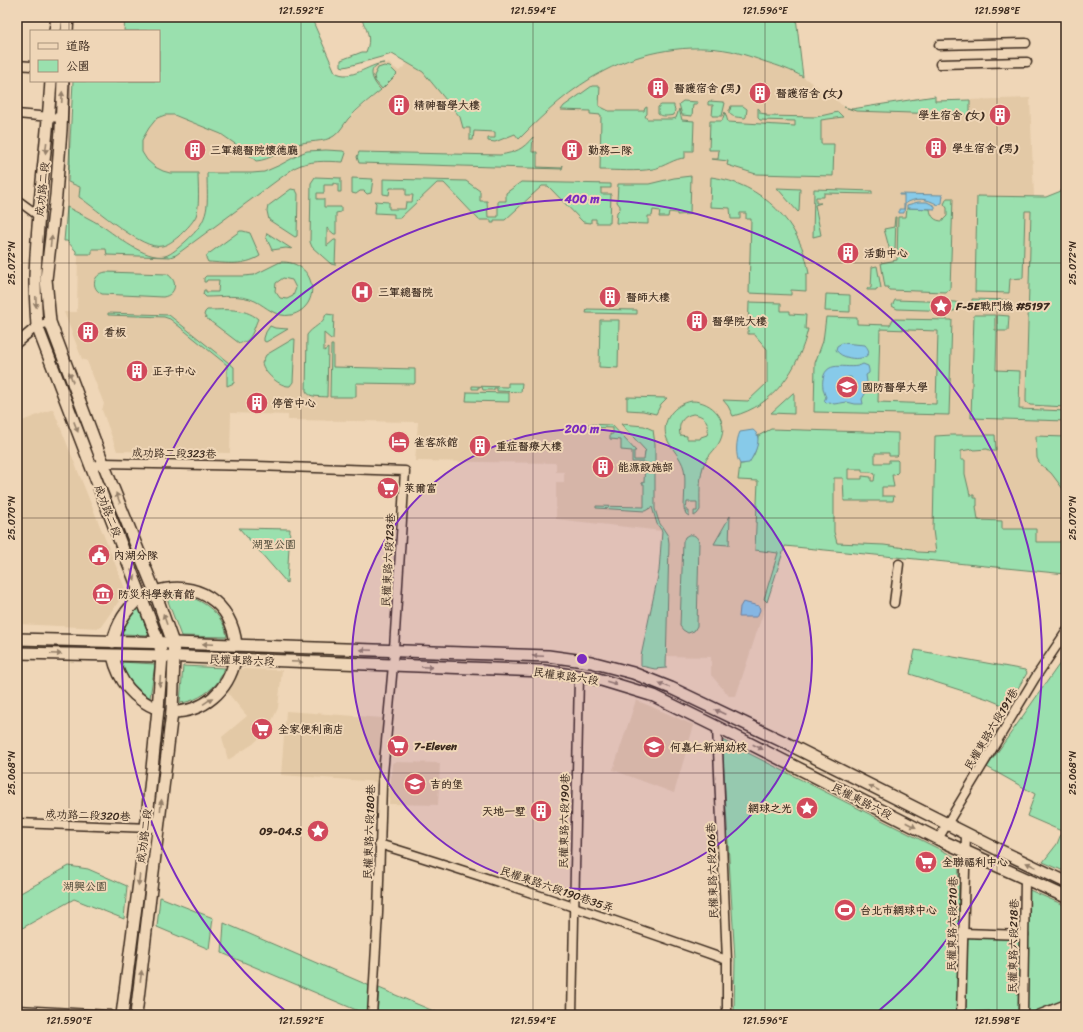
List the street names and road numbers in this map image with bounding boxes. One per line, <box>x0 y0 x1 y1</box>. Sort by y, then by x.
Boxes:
street label: 成功路二段 <box>30 161 55 217</box>
street label: 成功路二段323巷 <box>132 443 216 464</box>
street label: 成功路二段 <box>89 482 126 540</box>
street label: 民權東路六段123巷 <box>377 513 400 608</box>
street label: 民權東路六段 <box>209 650 275 671</box>
street label: 民權東路六段 <box>532 662 600 690</box>
street label: 民權東路六段191巷 <box>959 684 1024 774</box>
street label: 民權東路六段190巷 <box>554 773 575 869</box>
street label: 民權東路六段 <box>828 778 895 825</box>
street label: 民權東路六段180巷 <box>358 784 381 880</box>
street label: 成功路二段320巷 <box>45 805 131 826</box>
street label: 成功路二段 <box>132 808 157 865</box>
street label: 民權東路六段206巷 <box>701 822 724 920</box>
street label: 民權東路六段190巷35弄 <box>497 861 616 918</box>
street label: 民權東路六段210巷 <box>942 876 963 972</box>
street label: 民權東路六段218巷 <box>1003 898 1024 994</box>

